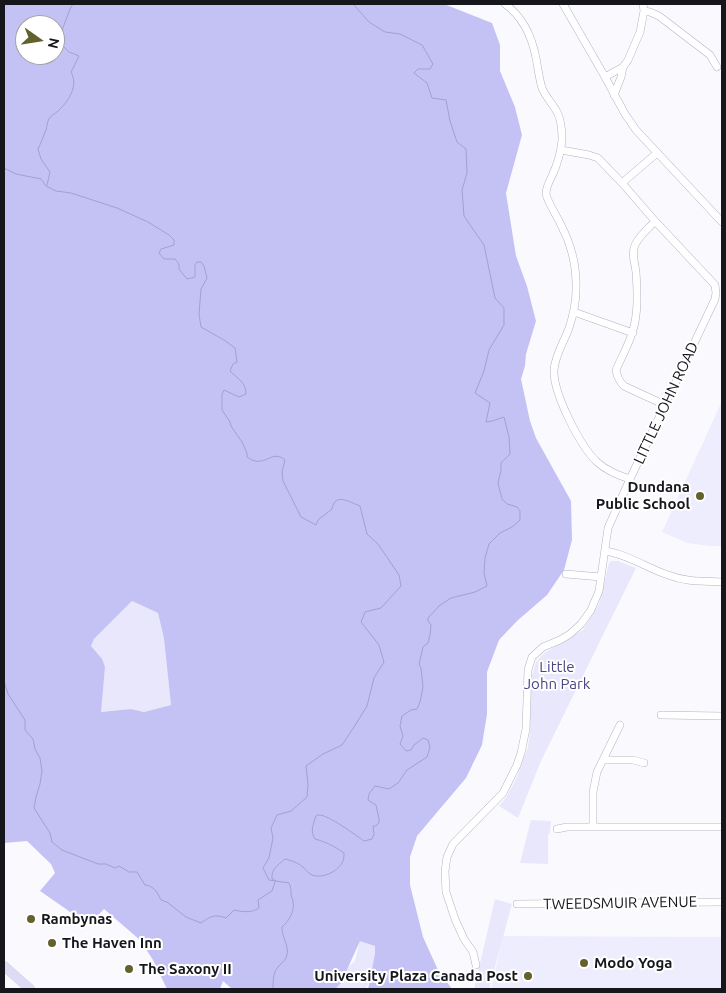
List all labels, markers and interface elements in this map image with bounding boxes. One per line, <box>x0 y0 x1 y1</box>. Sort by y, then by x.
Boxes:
north arrow <box>15 15 65 65</box>
text: N <box>45 36 63 50</box>
street label: LITTLE JOHN ROAD <box>630 339 702 467</box>
place label: Dundana Public School <box>596 478 690 513</box>
marker: Dundana Public School <box>694 490 706 502</box>
park label: Little John Park <box>524 658 590 693</box>
street label: TWEEDSMUIR AVENUE <box>543 893 697 913</box>
place label: Rambynas <box>41 910 112 928</box>
marker: Rambynas <box>25 913 37 925</box>
place label: The Haven Inn <box>62 934 162 952</box>
marker: The Haven Inn <box>46 937 58 949</box>
place label: Modo Yoga <box>594 954 672 972</box>
marker: Modo Yoga <box>578 957 590 969</box>
place label: The Saxony II <box>139 960 232 978</box>
marker: The Saxony II <box>123 963 135 975</box>
place label: University Plaza Canada Post <box>314 967 518 985</box>
marker: University Plaza Canada Post <box>522 970 534 982</box>

